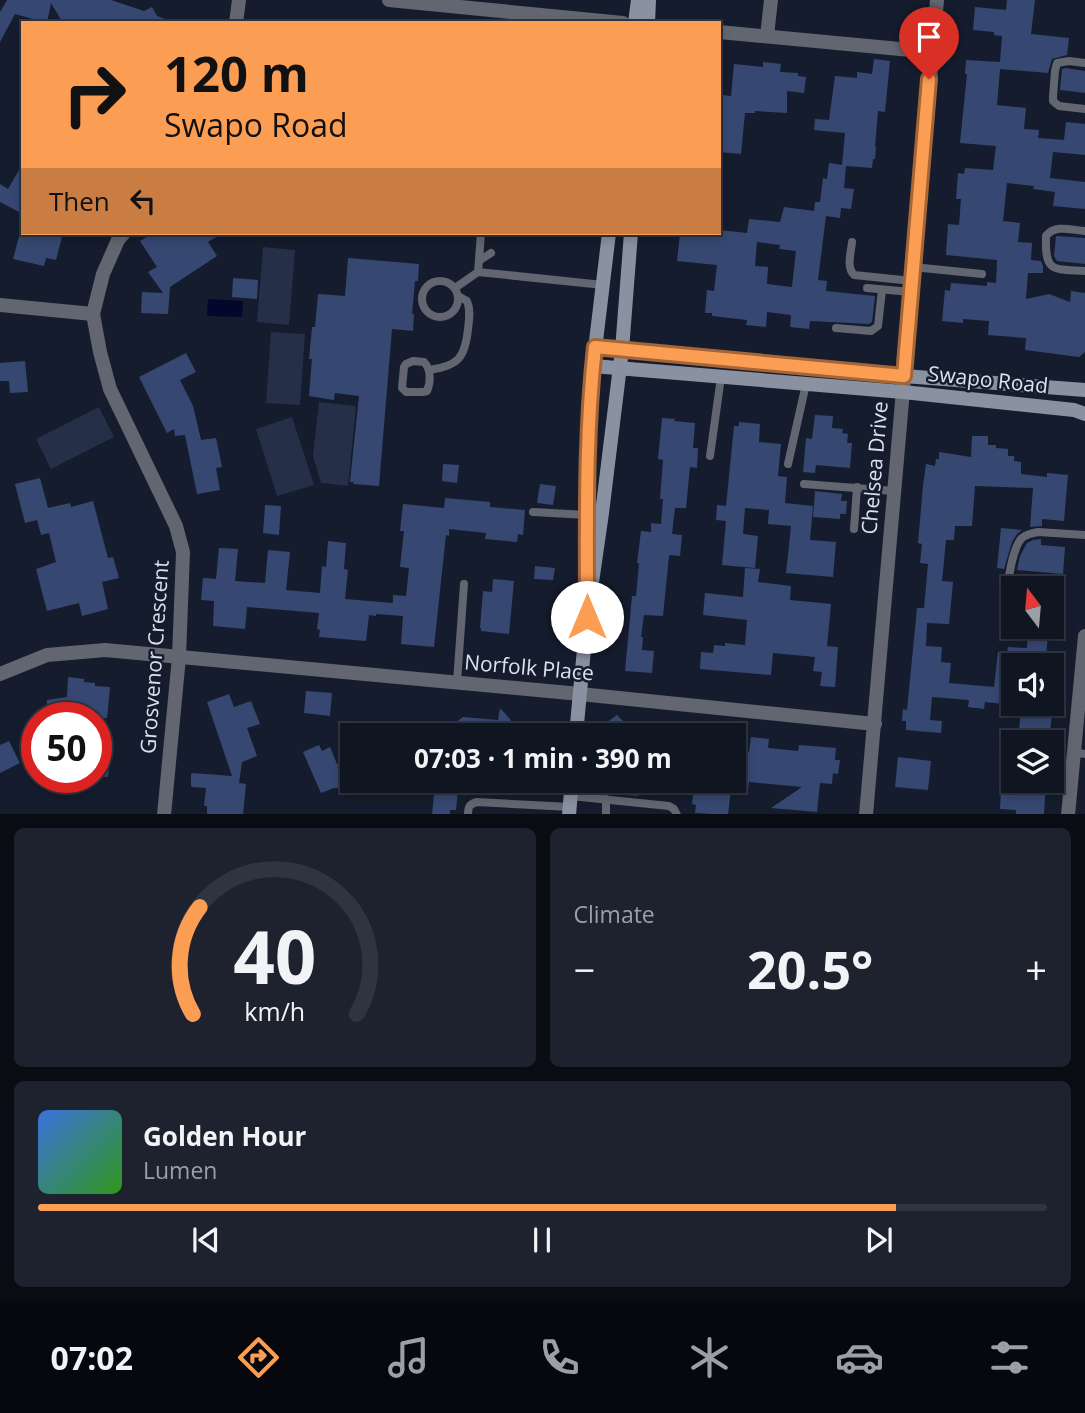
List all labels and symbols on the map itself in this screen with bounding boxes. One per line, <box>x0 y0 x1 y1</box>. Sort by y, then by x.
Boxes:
pin <box>899 7 959 79</box>
street label: Swapo Road <box>927 359 1049 399</box>
street label: Chelsea Drive <box>854 400 894 536</box>
street label: Grosvenor Crescent <box>133 559 175 755</box>
north arrow <box>1001 576 1064 639</box>
position arrow <box>550 580 624 654</box>
street label: Norfolk Place <box>463 647 595 687</box>
speed limit sign: 50 <box>21 702 112 793</box>

